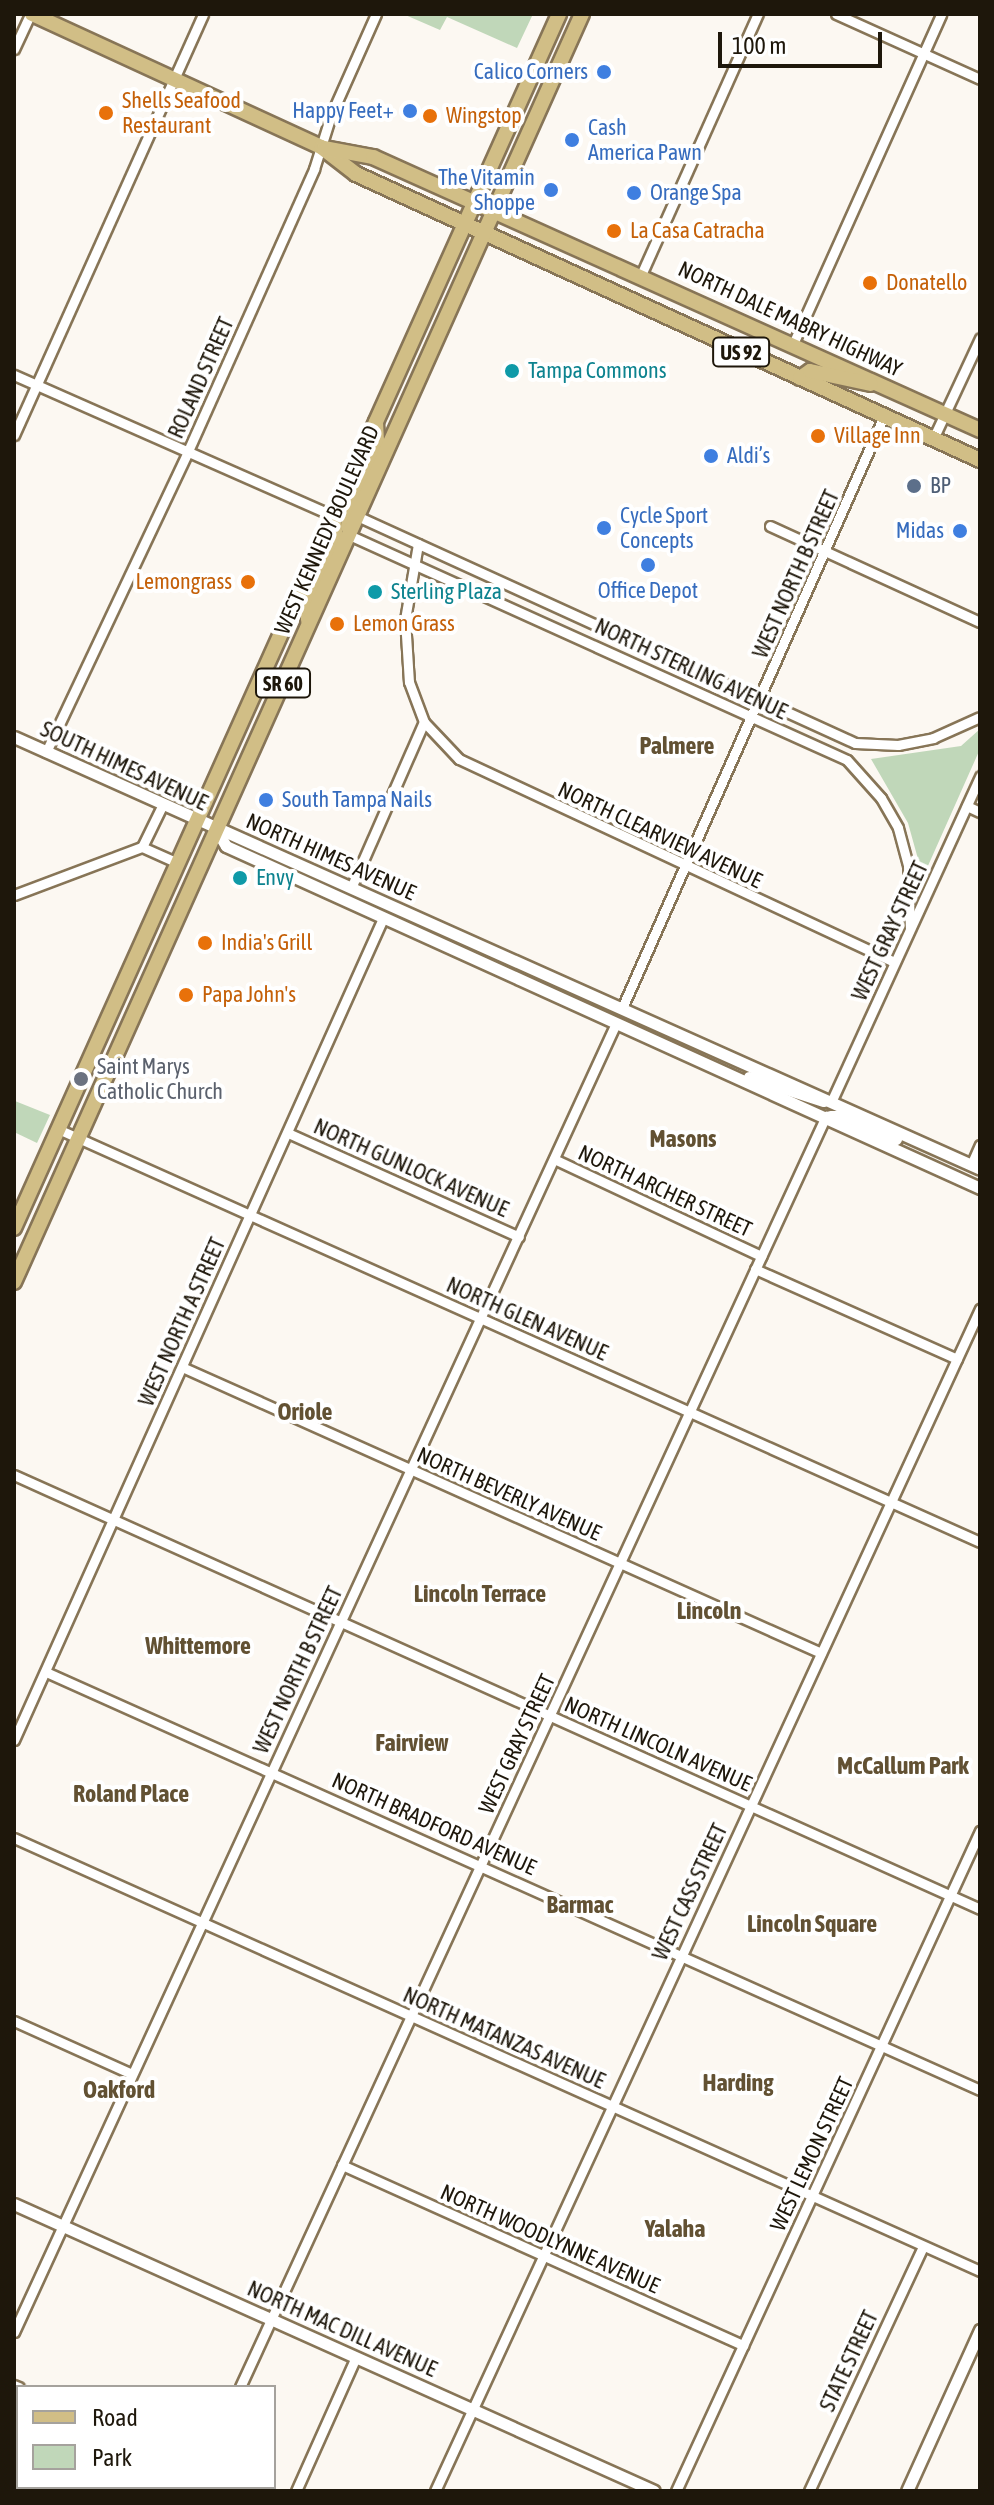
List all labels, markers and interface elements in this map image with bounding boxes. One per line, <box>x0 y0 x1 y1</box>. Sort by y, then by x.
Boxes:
scale bar <box>722 16 886 66</box>
text: 100 m <box>732 32 786 59</box>
place label: Calico Corners <box>474 59 588 85</box>
marker: Calico Corners <box>595 63 613 81</box>
place label: Shells Seafood Restaurant <box>122 87 241 138</box>
place label: Happy Feet+ <box>292 98 394 124</box>
marker: Happy Feet+ <box>401 102 419 120</box>
place label: Wingstop <box>446 103 522 129</box>
marker: Shells Seafood Restaurant <box>97 104 115 122</box>
marker: Wingstop <box>421 107 439 125</box>
place label: Cash America Pawn <box>588 114 702 166</box>
marker: Cash America Pawn <box>563 131 581 149</box>
place label: The Vitamin Shoppe <box>438 164 535 216</box>
place label: Orange Spa <box>650 180 742 206</box>
marker: The Vitamin Shoppe <box>542 181 560 199</box>
marker: Orange Spa <box>625 184 643 202</box>
place label: La Casa Catracha <box>630 218 765 244</box>
marker: La Casa Catracha <box>605 222 623 240</box>
street label: NORTH DALE MABRY HIGHWAY <box>674 256 906 382</box>
place label: Donatello <box>886 270 967 296</box>
marker: Donatello <box>861 274 879 292</box>
street label: ROLAND STREET <box>163 313 239 443</box>
road number: US 92 <box>711 336 771 368</box>
place label: Tampa Commons <box>528 358 667 384</box>
marker: Tampa Commons <box>503 362 521 380</box>
street label: WEST KENNEDY BOULEVARD <box>269 422 385 638</box>
place label: Village Inn <box>834 423 921 449</box>
marker: Village Inn <box>809 427 827 445</box>
place label: Aldi’s <box>727 443 770 469</box>
marker: Aldi’s <box>702 447 720 465</box>
place label: BP <box>930 473 951 499</box>
marker: BP <box>905 477 923 495</box>
street label: WEST NORTH B STREET <box>747 486 845 662</box>
place label: Cycle Sport Concepts <box>620 502 708 554</box>
place label: Midas <box>896 518 944 544</box>
marker: Cycle Sport Concepts <box>595 519 613 537</box>
marker: Midas <box>951 522 969 540</box>
marker: Office Depot <box>639 556 657 574</box>
place label: Lemongrass <box>135 569 232 595</box>
marker: Lemongrass <box>239 573 257 591</box>
place label: Office Depot <box>598 578 698 604</box>
place label: Sterling Plaza <box>391 579 502 605</box>
marker: Sterling Plaza <box>366 583 384 601</box>
place label: Lemon Grass <box>353 611 455 637</box>
street label: NORTH STERLING AVENUE <box>591 613 791 725</box>
marker: Lemon Grass <box>328 615 346 633</box>
road number: SR 60 <box>255 667 311 699</box>
street label: SOUTH HIMES AVENUE <box>36 716 212 816</box>
district label: Palmere <box>640 732 714 760</box>
street label: NORTH CLEARVIEW AVENUE <box>554 776 766 894</box>
place label: South Tampa Nails <box>282 787 432 813</box>
marker: South Tampa Nails <box>257 791 275 809</box>
street label: NORTH HIMES AVENUE <box>242 808 420 906</box>
street label: WEST GRAY STREET <box>846 857 934 1005</box>
place label: Envy <box>256 865 294 891</box>
marker: Envy <box>231 869 249 887</box>
place label: India's Grill <box>221 930 312 956</box>
marker: India's Grill <box>196 934 214 952</box>
place label: Papa John's <box>202 982 296 1008</box>
marker: Papa John's <box>177 986 195 1004</box>
place label: Saint Marys Catholic Church <box>97 1053 223 1104</box>
marker: Saint Marys Catholic Church <box>72 1070 90 1088</box>
street label: NORTH GUNLOCK AVENUE <box>310 1113 512 1223</box>
district label: Masons <box>649 1125 717 1153</box>
street label: NORTH ARCHER STREET <box>574 1139 756 1243</box>
street label: WEST NORTH A STREET <box>133 1234 231 1410</box>
street label: NORTH GLEN AVENUE <box>442 1272 612 1366</box>
district label: Oriole <box>278 1398 332 1426</box>
street label: NORTH BEVERLY AVENUE <box>413 1442 605 1546</box>
district label: Lincoln Terrace <box>414 1580 546 1608</box>
street label: WEST NORTH B STREET <box>248 1582 348 1758</box>
district label: Lincoln <box>677 1597 741 1625</box>
district label: Whittemore <box>145 1632 251 1660</box>
street label: WEST GRAY STREET <box>473 1670 561 1818</box>
street label: NORTH LINCOLN AVENUE <box>560 1691 756 1797</box>
district label: Fairview <box>375 1729 449 1757</box>
district label: McCallum Park <box>837 1752 969 1780</box>
street label: NORTH BRADFORD AVENUE <box>328 1767 540 1881</box>
district label: Roland Place <box>73 1780 189 1808</box>
street label: WEST CASS STREET <box>647 1819 733 1965</box>
district label: Barmac <box>547 1891 613 1919</box>
district label: Lincoln Square <box>747 1910 877 1938</box>
street label: NORTH MATANZAS AVENUE <box>399 1982 609 2094</box>
district label: Harding <box>702 2069 774 2097</box>
street label: WEST LEMON STREET <box>765 2073 859 2235</box>
district label: Oakford <box>83 2076 155 2104</box>
street label: NORTH WOODLYNNE AVENUE <box>436 2179 664 2299</box>
district label: Yalaha <box>645 2215 705 2243</box>
street label: NORTH MAC DILL AVENUE <box>243 2275 441 2383</box>
street label: STATE STREET <box>814 2306 884 2416</box>
legend <box>16 2385 276 2489</box>
text: Road <box>92 2404 138 2431</box>
text: Park <box>92 2444 132 2471</box>

